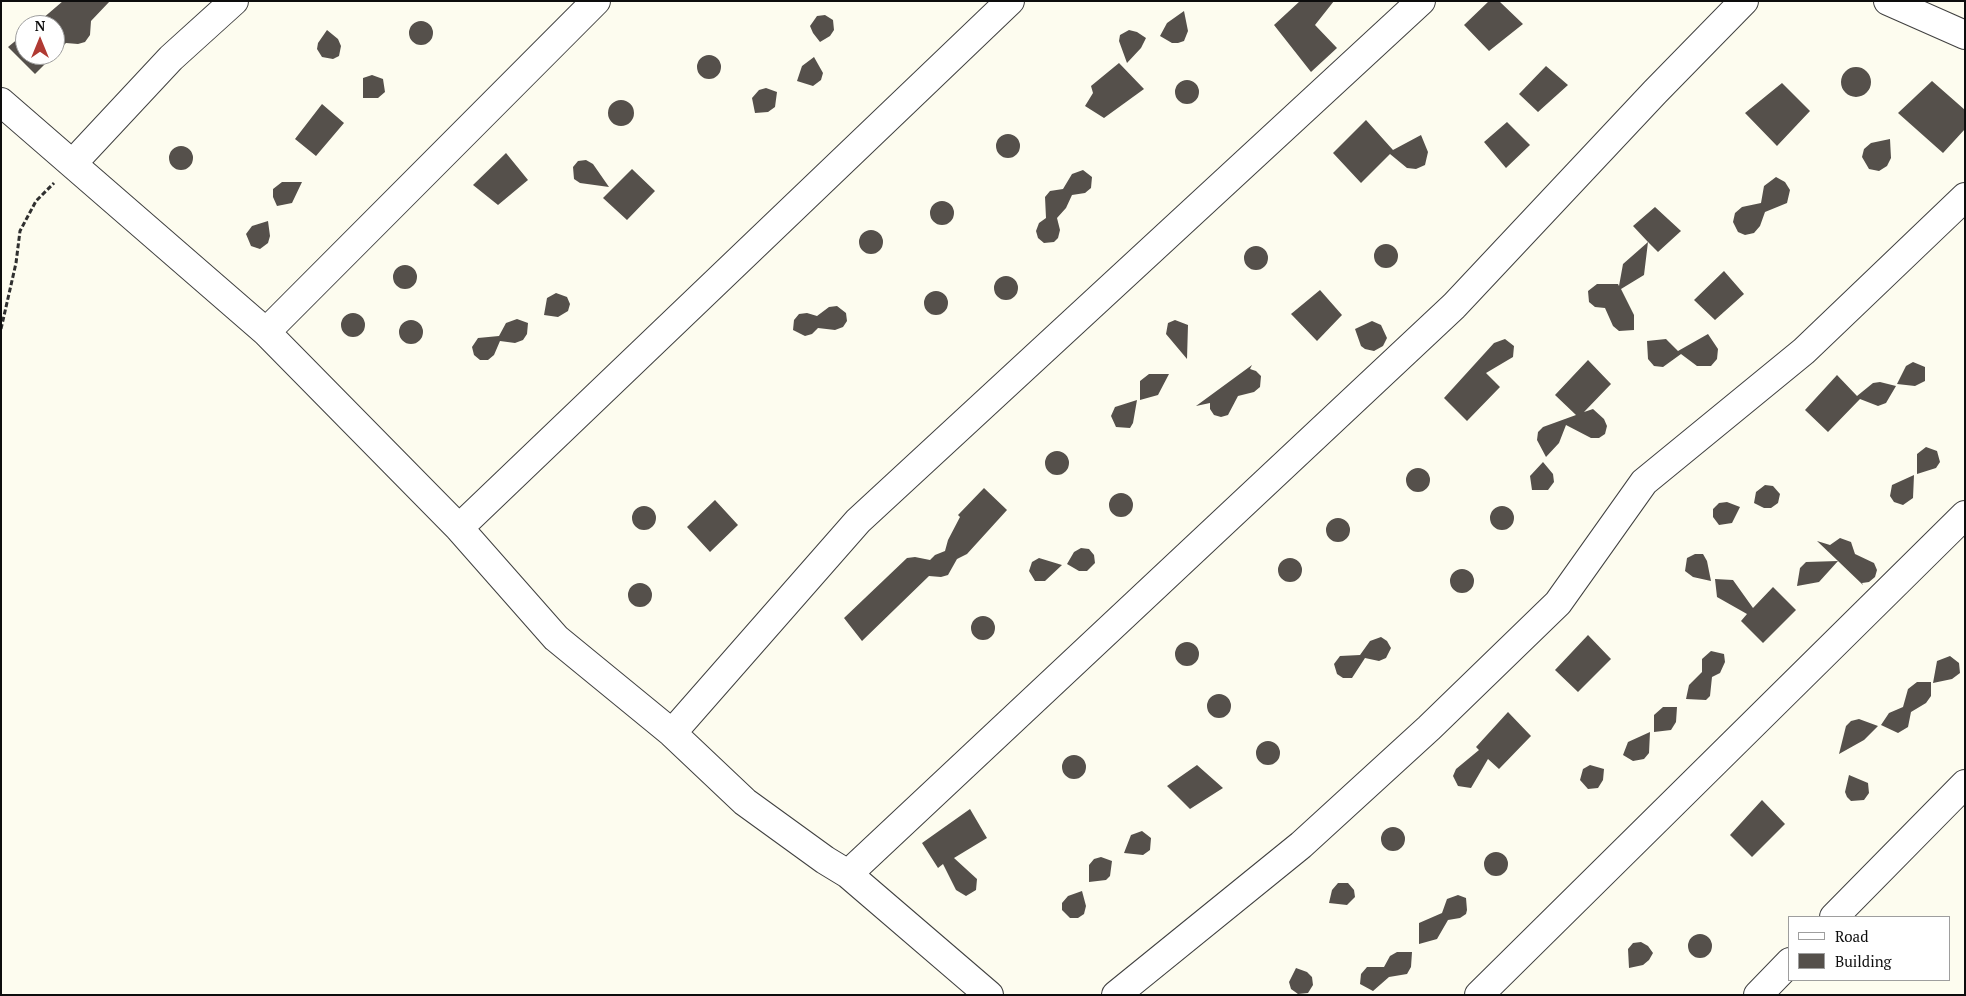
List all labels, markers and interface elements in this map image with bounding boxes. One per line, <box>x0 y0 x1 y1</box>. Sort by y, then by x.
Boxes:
north arrow <box>15 15 65 65</box>
text: N <box>35 16 45 35</box>
legend <box>1788 916 1951 981</box>
text: Road <box>1835 926 1868 946</box>
text: Building <box>1835 951 1892 971</box>

